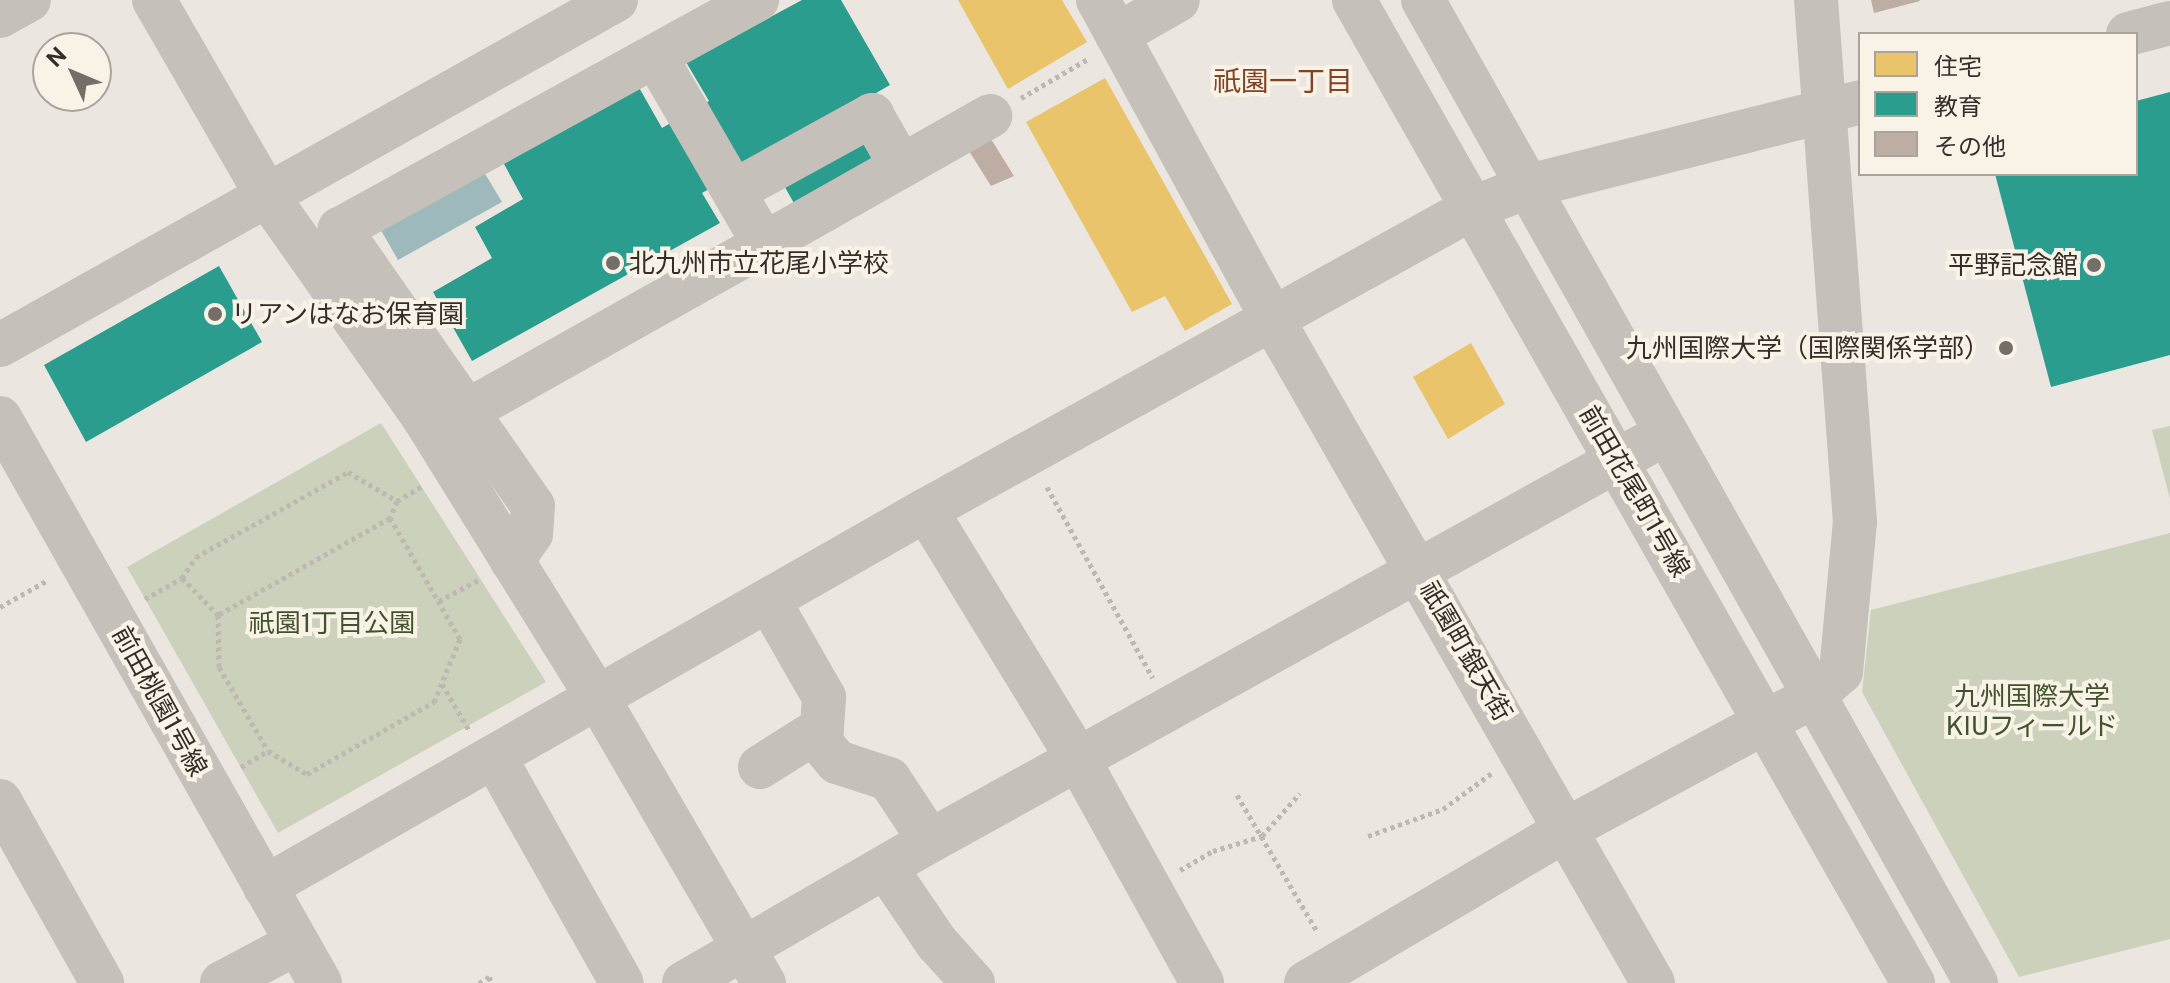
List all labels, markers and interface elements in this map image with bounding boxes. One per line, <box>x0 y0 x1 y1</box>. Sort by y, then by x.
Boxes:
north arrow <box>32 32 112 112</box>
legend <box>1858 32 2138 176</box>
text: N <box>41 41 72 72</box>
text: 住宅 <box>1934 52 1982 80</box>
district label: 祇園一丁目 <box>1213 64 1353 98</box>
text: 教育 <box>1934 92 1982 120</box>
text: その他 <box>1934 132 2006 160</box>
place label: 北九州市立花尾小学校 <box>629 247 889 279</box>
place label: 平野記念館 <box>1948 249 2078 281</box>
marker: 北九州市立花尾小学校 <box>604 254 622 272</box>
marker: 平野記念館 <box>2085 256 2103 274</box>
place label: リアンはなお保育園 <box>231 298 465 330</box>
marker: リアンはなお保育園 <box>206 305 224 323</box>
place label: 九州国際大学（国際関係学部） <box>1626 332 1990 364</box>
marker: 九州国際大学（国際関係学部） <box>1997 339 2015 357</box>
street label: 前田花尾町1号線 <box>1573 400 1697 582</box>
street label: 祇園町銀天街 <box>1413 576 1519 726</box>
park label: 祇園1丁目公園 <box>249 607 415 639</box>
street label: 前田桃園1号線 <box>106 621 214 781</box>
park label: 九州国際大学 KIUフィールド <box>1945 680 2119 742</box>

